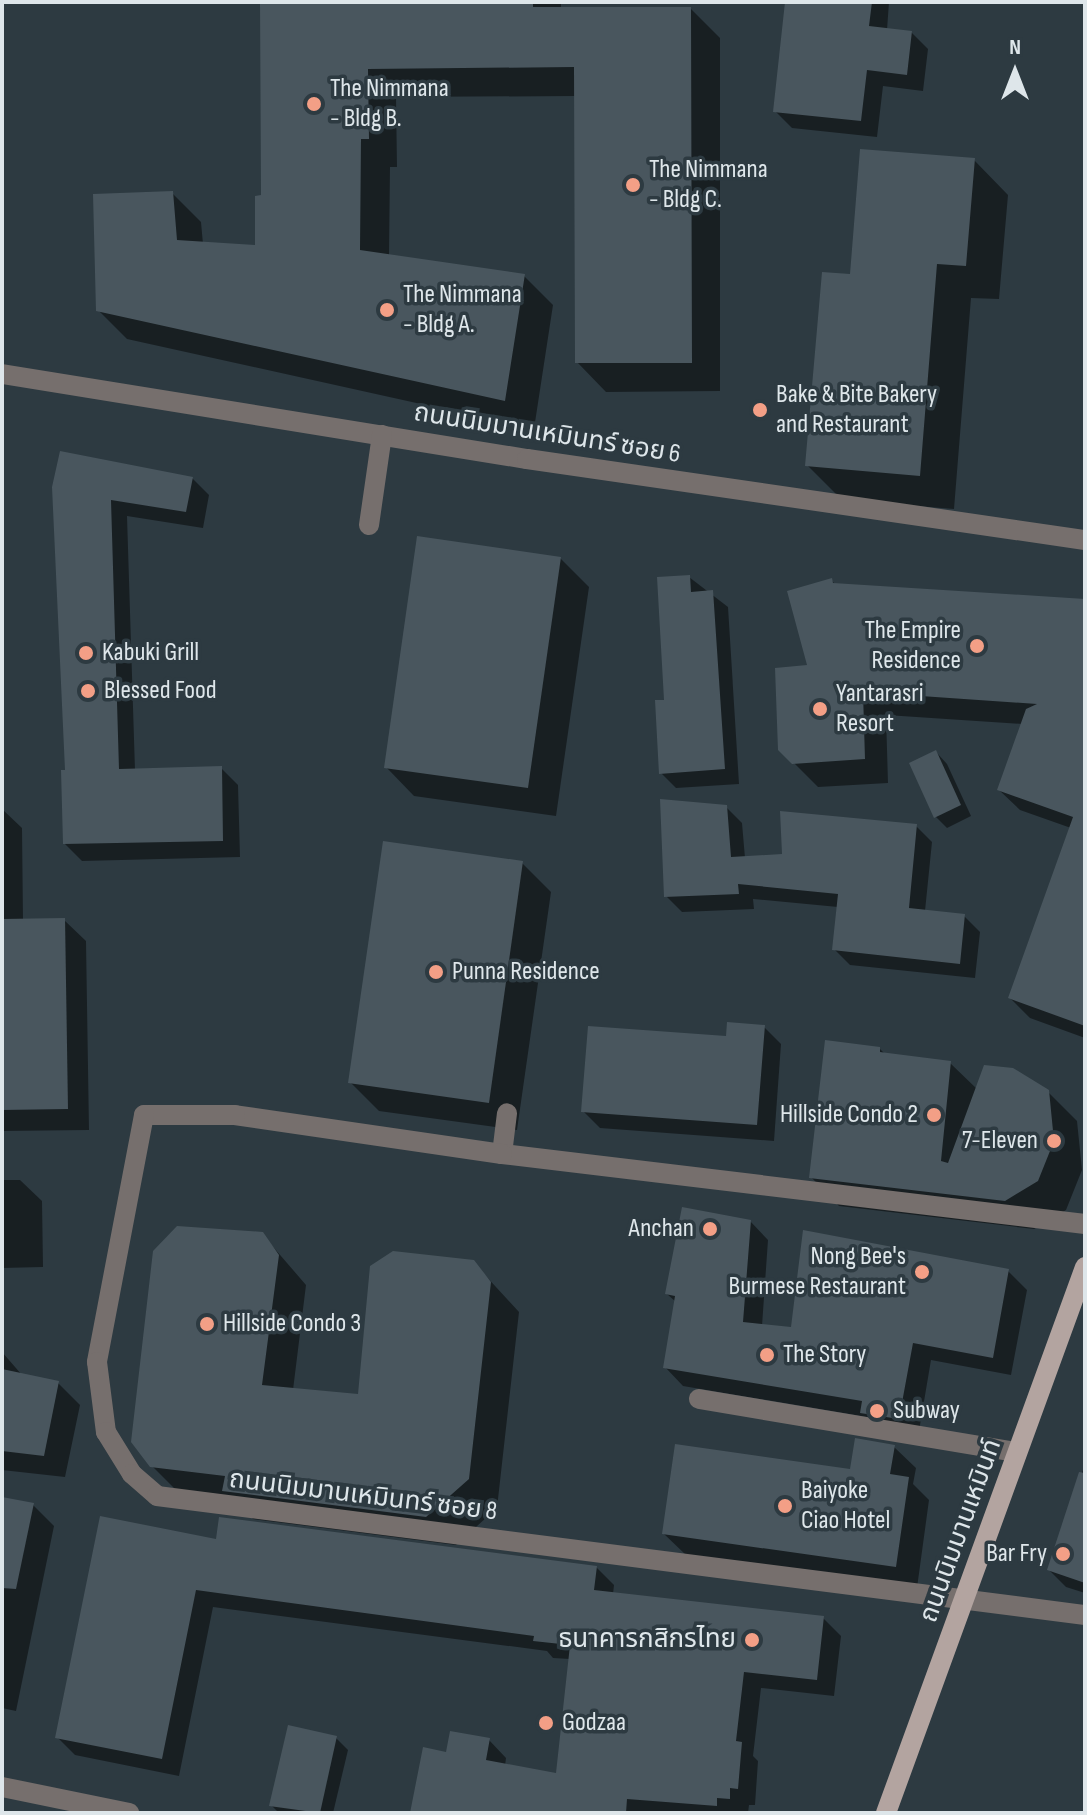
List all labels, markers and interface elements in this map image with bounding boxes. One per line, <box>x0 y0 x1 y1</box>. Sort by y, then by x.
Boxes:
north arrow <box>975 32 1055 112</box>
text: N <box>1009 34 1021 61</box>
place label: The Nimmana - Bldg B. <box>330 73 449 134</box>
marker: The Nimmana - Bldg B. <box>305 95 323 113</box>
place label: The Nimmana - Bldg C. <box>649 154 768 216</box>
marker: The Nimmana - Bldg C. <box>624 176 642 194</box>
place label: The Nimmana - Bldg A. <box>403 279 522 340</box>
marker: The Nimmana - Bldg A. <box>378 301 396 319</box>
place label: Bake & Bite Bakery and Restaurant <box>776 379 937 440</box>
street label: ถนนนิมมานเหมินทร์ ซอย 6 <box>411 397 683 471</box>
marker: Bake & Bite Bakery and Restaurant <box>751 401 769 419</box>
place label: The Empire Residence <box>864 615 961 676</box>
place label: Kabuki Grill <box>102 637 199 669</box>
marker: The Empire Residence <box>968 637 986 655</box>
marker: Kabuki Grill <box>77 644 95 662</box>
place label: Blessed Food <box>104 675 217 707</box>
place label: Yantarasri Resort <box>836 678 924 740</box>
marker: Blessed Food <box>79 682 97 700</box>
marker: Yantarasri Resort <box>811 700 829 718</box>
place label: Punna Residence <box>452 956 600 988</box>
marker: Punna Residence <box>427 963 445 981</box>
place label: Hillside Condo 2 <box>780 1099 918 1131</box>
marker: Hillside Condo 2 <box>925 1106 943 1124</box>
place label: 7-Eleven <box>962 1125 1038 1157</box>
marker: 7-Eleven <box>1045 1132 1063 1150</box>
place label: Anchan <box>629 1213 694 1245</box>
marker: Anchan <box>701 1220 719 1238</box>
place label: Nong Bee's Burmese Restaurant <box>729 1241 906 1302</box>
marker: Nong Bee's Burmese Restaurant <box>913 1263 931 1281</box>
place label: Hillside Condo 3 <box>223 1308 361 1340</box>
marker: Hillside Condo 3 <box>198 1315 216 1333</box>
place label: The Story <box>783 1339 866 1371</box>
marker: The Story <box>758 1346 776 1364</box>
place label: Subway <box>893 1395 960 1427</box>
marker: Subway <box>868 1402 886 1420</box>
street label: ถนนนิมมานเหมินท์ <box>913 1435 1009 1627</box>
street label: ถนนนิมมานเหมินทร์ ซอย 8 <box>227 1464 499 1528</box>
place label: Baiyoke Ciao Hotel <box>801 1475 890 1536</box>
marker: Baiyoke Ciao Hotel <box>776 1497 794 1515</box>
place label: Bar Fry <box>986 1538 1047 1570</box>
marker: Bar Fry <box>1054 1545 1072 1563</box>
place label: ธนาคารกสิกรไทย <box>558 1624 736 1656</box>
marker: ธนาคารกสิกรไทย <box>743 1631 761 1649</box>
place label: Godzaa <box>562 1707 626 1739</box>
marker: Godzaa <box>537 1714 555 1732</box>

